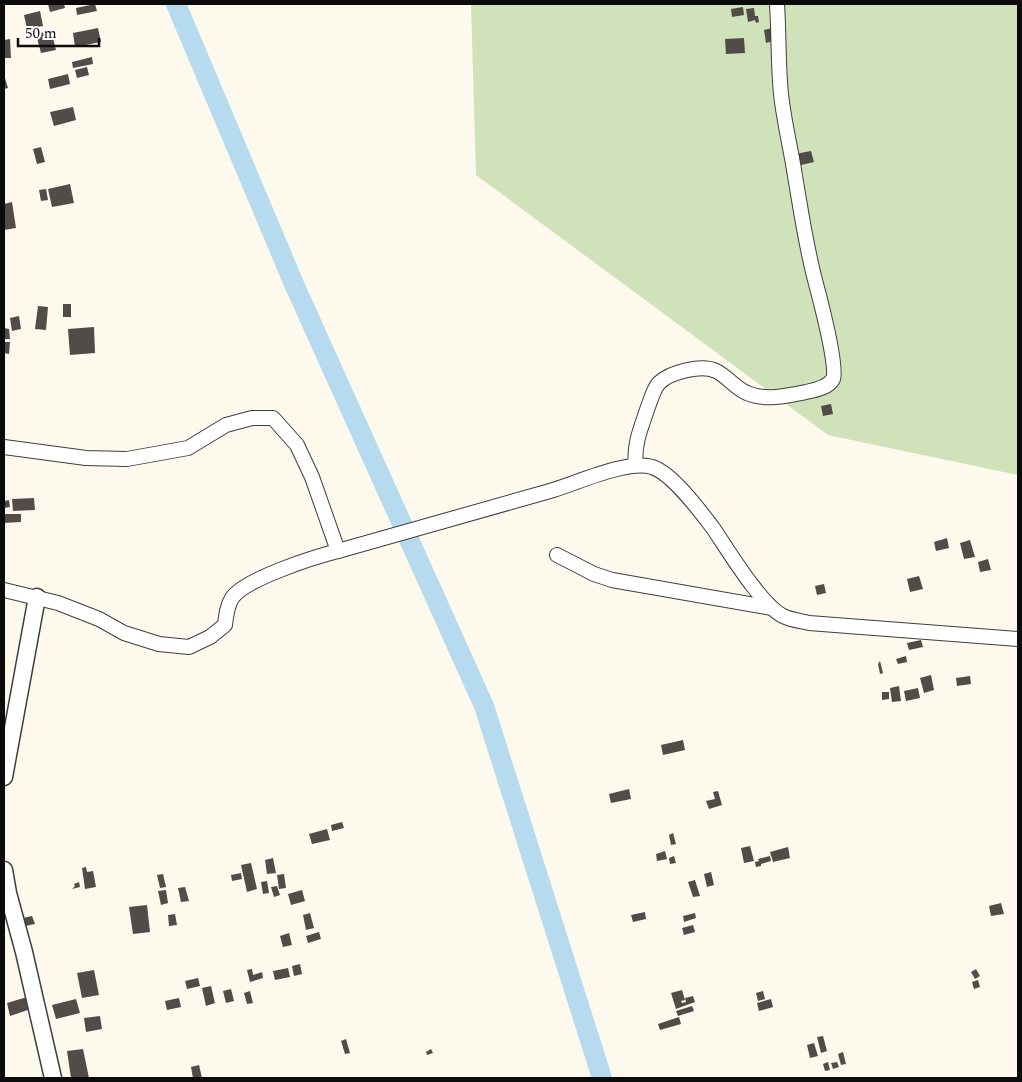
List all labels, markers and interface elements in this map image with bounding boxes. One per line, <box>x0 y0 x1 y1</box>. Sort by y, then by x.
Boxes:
scale bar <box>18 15 99 47</box>
text: 50 m <box>25 22 57 45</box>

